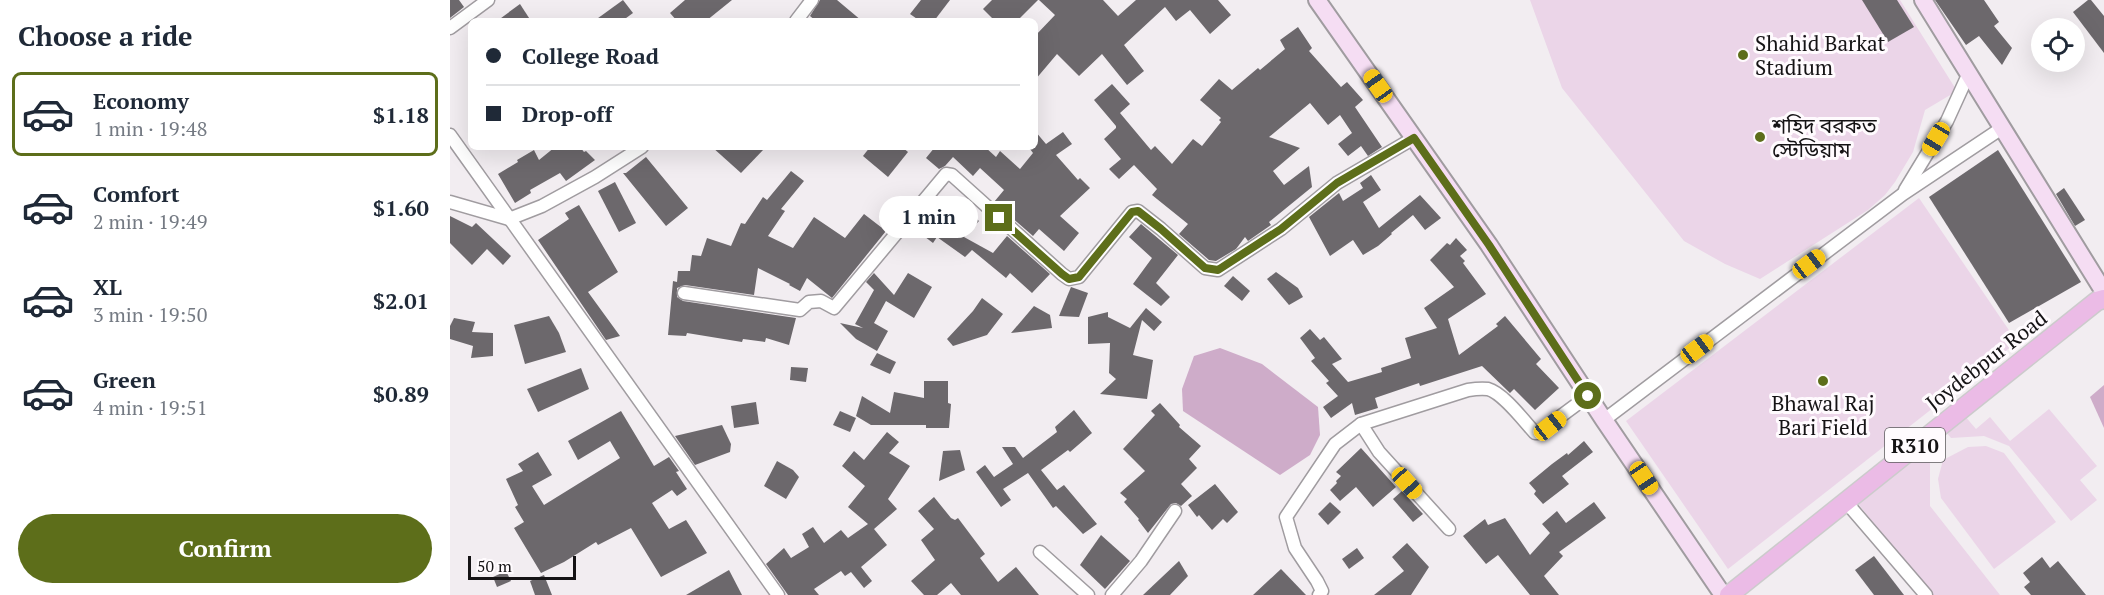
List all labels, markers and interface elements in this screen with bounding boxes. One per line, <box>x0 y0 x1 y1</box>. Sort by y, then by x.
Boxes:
text: Choose a ride <box>18 18 193 54</box>
map controls <box>2031 18 2085 72</box>
button: locate <box>2031 18 2085 72</box>
place label: Shahid Barkat Stadium <box>1755 29 1886 81</box>
text: College Road <box>522 41 659 70</box>
marker: Shahid Barkat Stadium <box>1736 48 1750 62</box>
car <box>1360 66 1396 106</box>
text: Economy <box>93 86 189 115</box>
icon: car <box>21 87 75 141</box>
text: Drop-off <box>522 99 613 128</box>
text: $1.18 <box>373 100 429 129</box>
place label: শহিদ বরকত স্টেডিয়াম <box>1771 111 1878 163</box>
text: 1 min · 19:48 <box>93 115 207 142</box>
car <box>1919 119 1953 159</box>
marker: শহিদ বরকত স্টেডিয়াম <box>1753 130 1767 144</box>
text: Comfort <box>93 179 179 208</box>
icon: car <box>21 180 75 234</box>
text: $1.60 <box>373 193 429 222</box>
callout: 1 min <box>879 197 978 239</box>
text: 1 min <box>901 203 956 230</box>
route end <box>985 204 1012 231</box>
text: 2 min · 19:49 <box>93 208 207 235</box>
car <box>1789 246 1829 282</box>
text: XL <box>93 272 122 301</box>
icon: car <box>21 273 75 327</box>
text: $2.01 <box>373 286 429 315</box>
text: 3 min · 19:50 <box>93 301 207 328</box>
street label: Joydebpur Road <box>1920 304 2053 416</box>
car <box>1677 331 1717 367</box>
text: Green <box>93 365 156 394</box>
icon: car <box>21 366 75 420</box>
marker: Bhawal Raj Bari Field <box>1816 374 1830 388</box>
text: $0.89 <box>373 379 429 408</box>
route start <box>1574 382 1601 409</box>
place label: Bhawal Raj Bari Field <box>1771 389 1875 441</box>
text: 4 min · 19:51 <box>93 394 207 421</box>
car <box>1530 408 1570 444</box>
road number: R310 <box>1885 428 1945 462</box>
car <box>1626 458 1662 498</box>
car <box>1388 464 1426 502</box>
button: Confirm <box>18 514 432 583</box>
scale bar <box>468 553 576 580</box>
text: 50 m <box>477 555 512 577</box>

